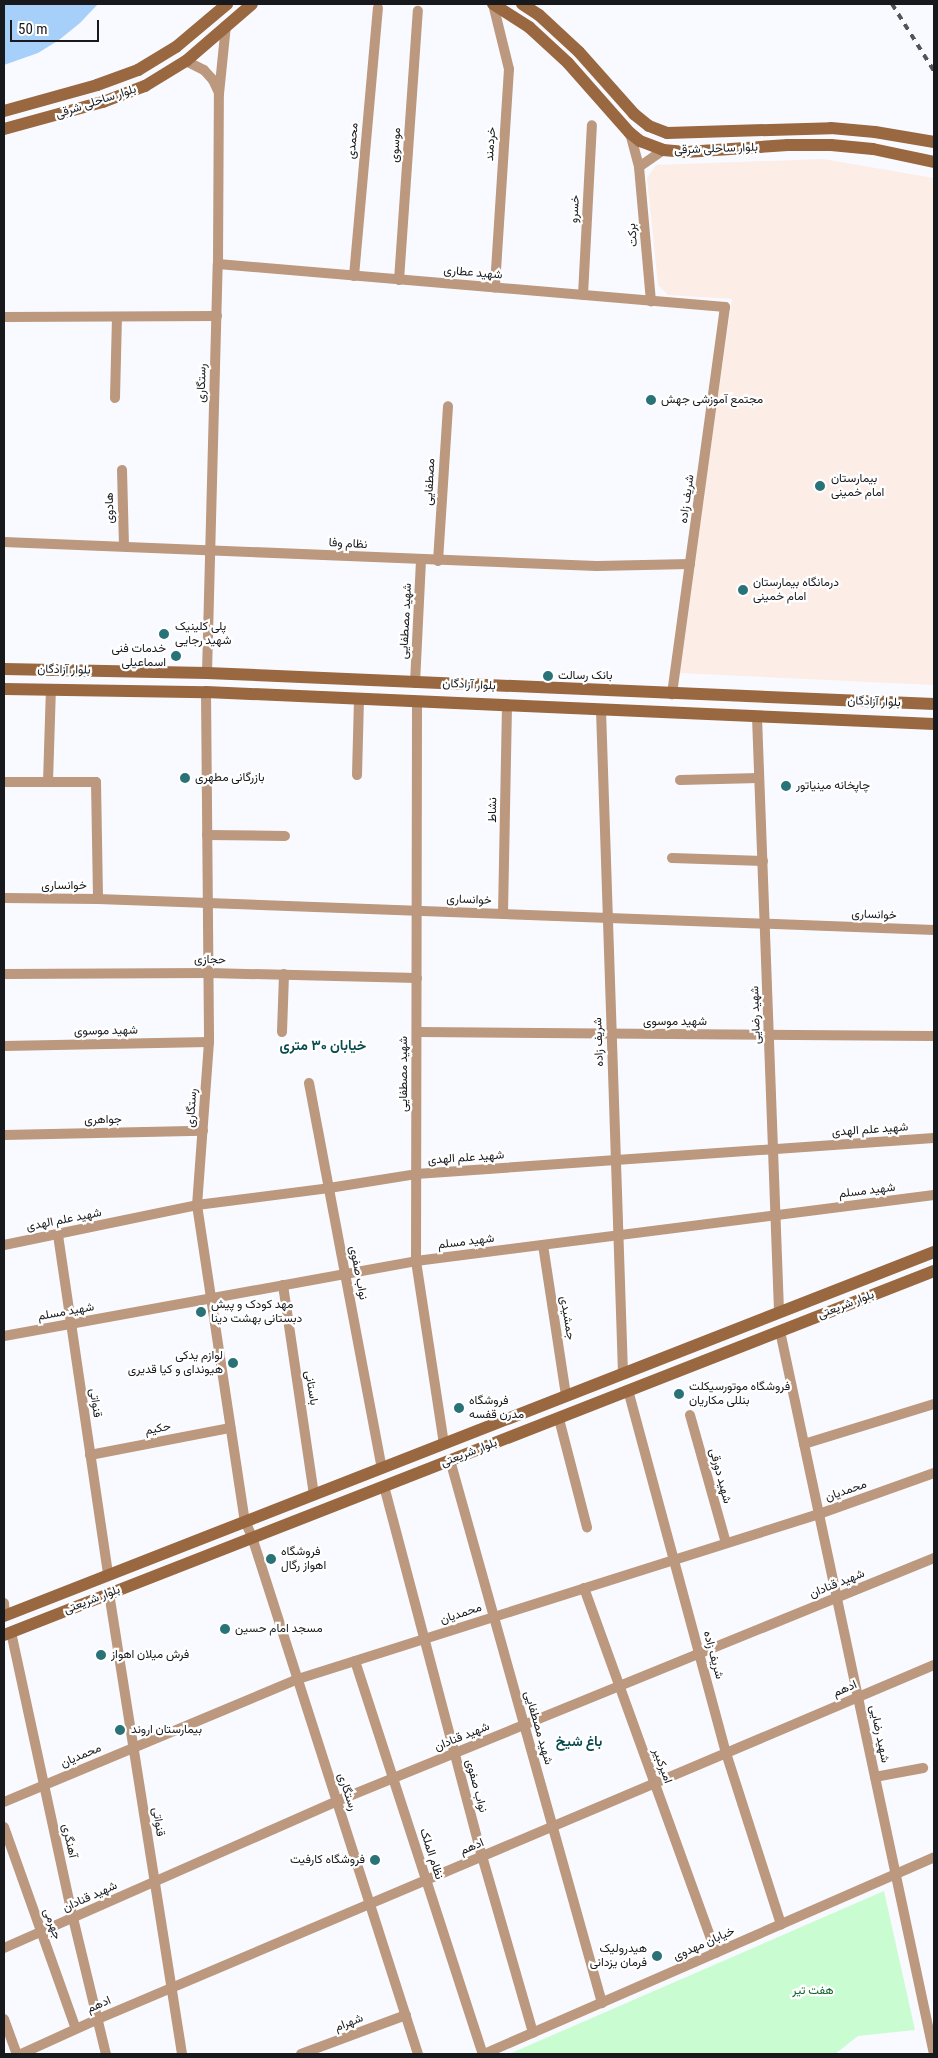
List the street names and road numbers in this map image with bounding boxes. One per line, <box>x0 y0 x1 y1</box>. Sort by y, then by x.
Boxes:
street label: بلوار ساحلی شرقی <box>54 82 138 122</box>
street label: محمدی <box>344 122 362 160</box>
street label: خردمند <box>483 126 499 162</box>
street label: موسوی <box>388 127 404 163</box>
street label: بلوار ساحلی شرقی <box>674 140 758 158</box>
street label: خسرو <box>567 195 583 223</box>
street label: برکت <box>625 223 641 247</box>
street label: شهید عطاری <box>443 263 503 283</box>
street label: رستگاری <box>194 363 210 403</box>
street label: مصطفایی <box>422 458 438 506</box>
street label: شریف زاده <box>676 474 698 524</box>
street label: هادوی <box>103 492 117 524</box>
street label: نظام وفا <box>328 536 368 552</box>
street label: شهید مصطفایی <box>397 583 415 659</box>
street label: بلوار آزادگان <box>37 662 91 678</box>
street label: بلوار آزادگان <box>442 676 496 694</box>
street label: بلوار آزادگان <box>847 694 901 710</box>
street label: نشاط <box>486 797 500 823</box>
street label: خوانساری <box>41 879 87 893</box>
street label: خوانساری <box>446 892 492 908</box>
street label: خوانساری <box>851 907 897 923</box>
street label: حجازی <box>194 953 226 967</box>
street label: شهید رضایی <box>748 986 764 1044</box>
street label: شهید موسوی <box>643 1015 707 1029</box>
street label: شریف زاده <box>591 1017 607 1067</box>
street label: شهید موسوی <box>74 1023 138 1039</box>
street label: شهید مصطفایی <box>397 1036 411 1112</box>
street label: رستگاری <box>183 1088 201 1128</box>
street label: جواهری <box>84 1112 122 1128</box>
street label: شهید علم الهدی <box>831 1120 909 1140</box>
street label: شهید علم الهدی <box>427 1148 505 1168</box>
street label: شهید مسلم <box>838 1180 896 1202</box>
street label: شهید علم الهدی <box>25 1206 103 1234</box>
street label: شهید مسلم <box>437 1231 495 1253</box>
street label: نواب صفوی <box>346 1245 370 1301</box>
street label: بلوار شریعتی <box>816 1288 876 1322</box>
street label: جمشیدی <box>556 1295 578 1341</box>
street label: شهید مسلم <box>37 1300 95 1324</box>
street label: باستانی <box>301 1370 321 1406</box>
street label: قنواتی <box>86 1388 104 1418</box>
street label: حکیم <box>144 1419 172 1439</box>
street label: بلوار شریعتی <box>439 1436 499 1470</box>
street label: شهید دورقی <box>706 1447 734 1505</box>
street label: محمدیان <box>823 1477 869 1505</box>
street label: شهید قنادان <box>807 1566 867 1602</box>
street label: بلوار شریعتی <box>62 1583 122 1617</box>
street label: محمدیان <box>438 1601 484 1627</box>
street label: شریف زاده <box>700 1629 726 1681</box>
street label: ادهم <box>831 1678 859 1700</box>
street label: شهید مصطفایی <box>521 1689 555 1767</box>
street label: شهید رضایی <box>866 1704 892 1764</box>
street label: شهید قنادان <box>432 1719 492 1755</box>
street label: محمدیان <box>58 1741 104 1771</box>
street label: امیرکبیر <box>649 1746 675 1786</box>
street label: نواب صفوی <box>462 1758 490 1814</box>
street label: رستگاری <box>334 1771 360 1813</box>
street label: قنواتی <box>149 1806 167 1838</box>
street label: آهنگری <box>58 1823 80 1859</box>
street label: نظام الملک <box>416 1827 446 1881</box>
street label: ادهم <box>458 1836 486 1858</box>
street label: شهید قنادان <box>60 1879 120 1915</box>
street label: جهرمی <box>40 1906 64 1942</box>
street label: خیابان مهدوی <box>671 1924 737 1964</box>
street label: ادهم <box>85 1993 113 2017</box>
street label: شهرام <box>333 2011 365 2035</box>

